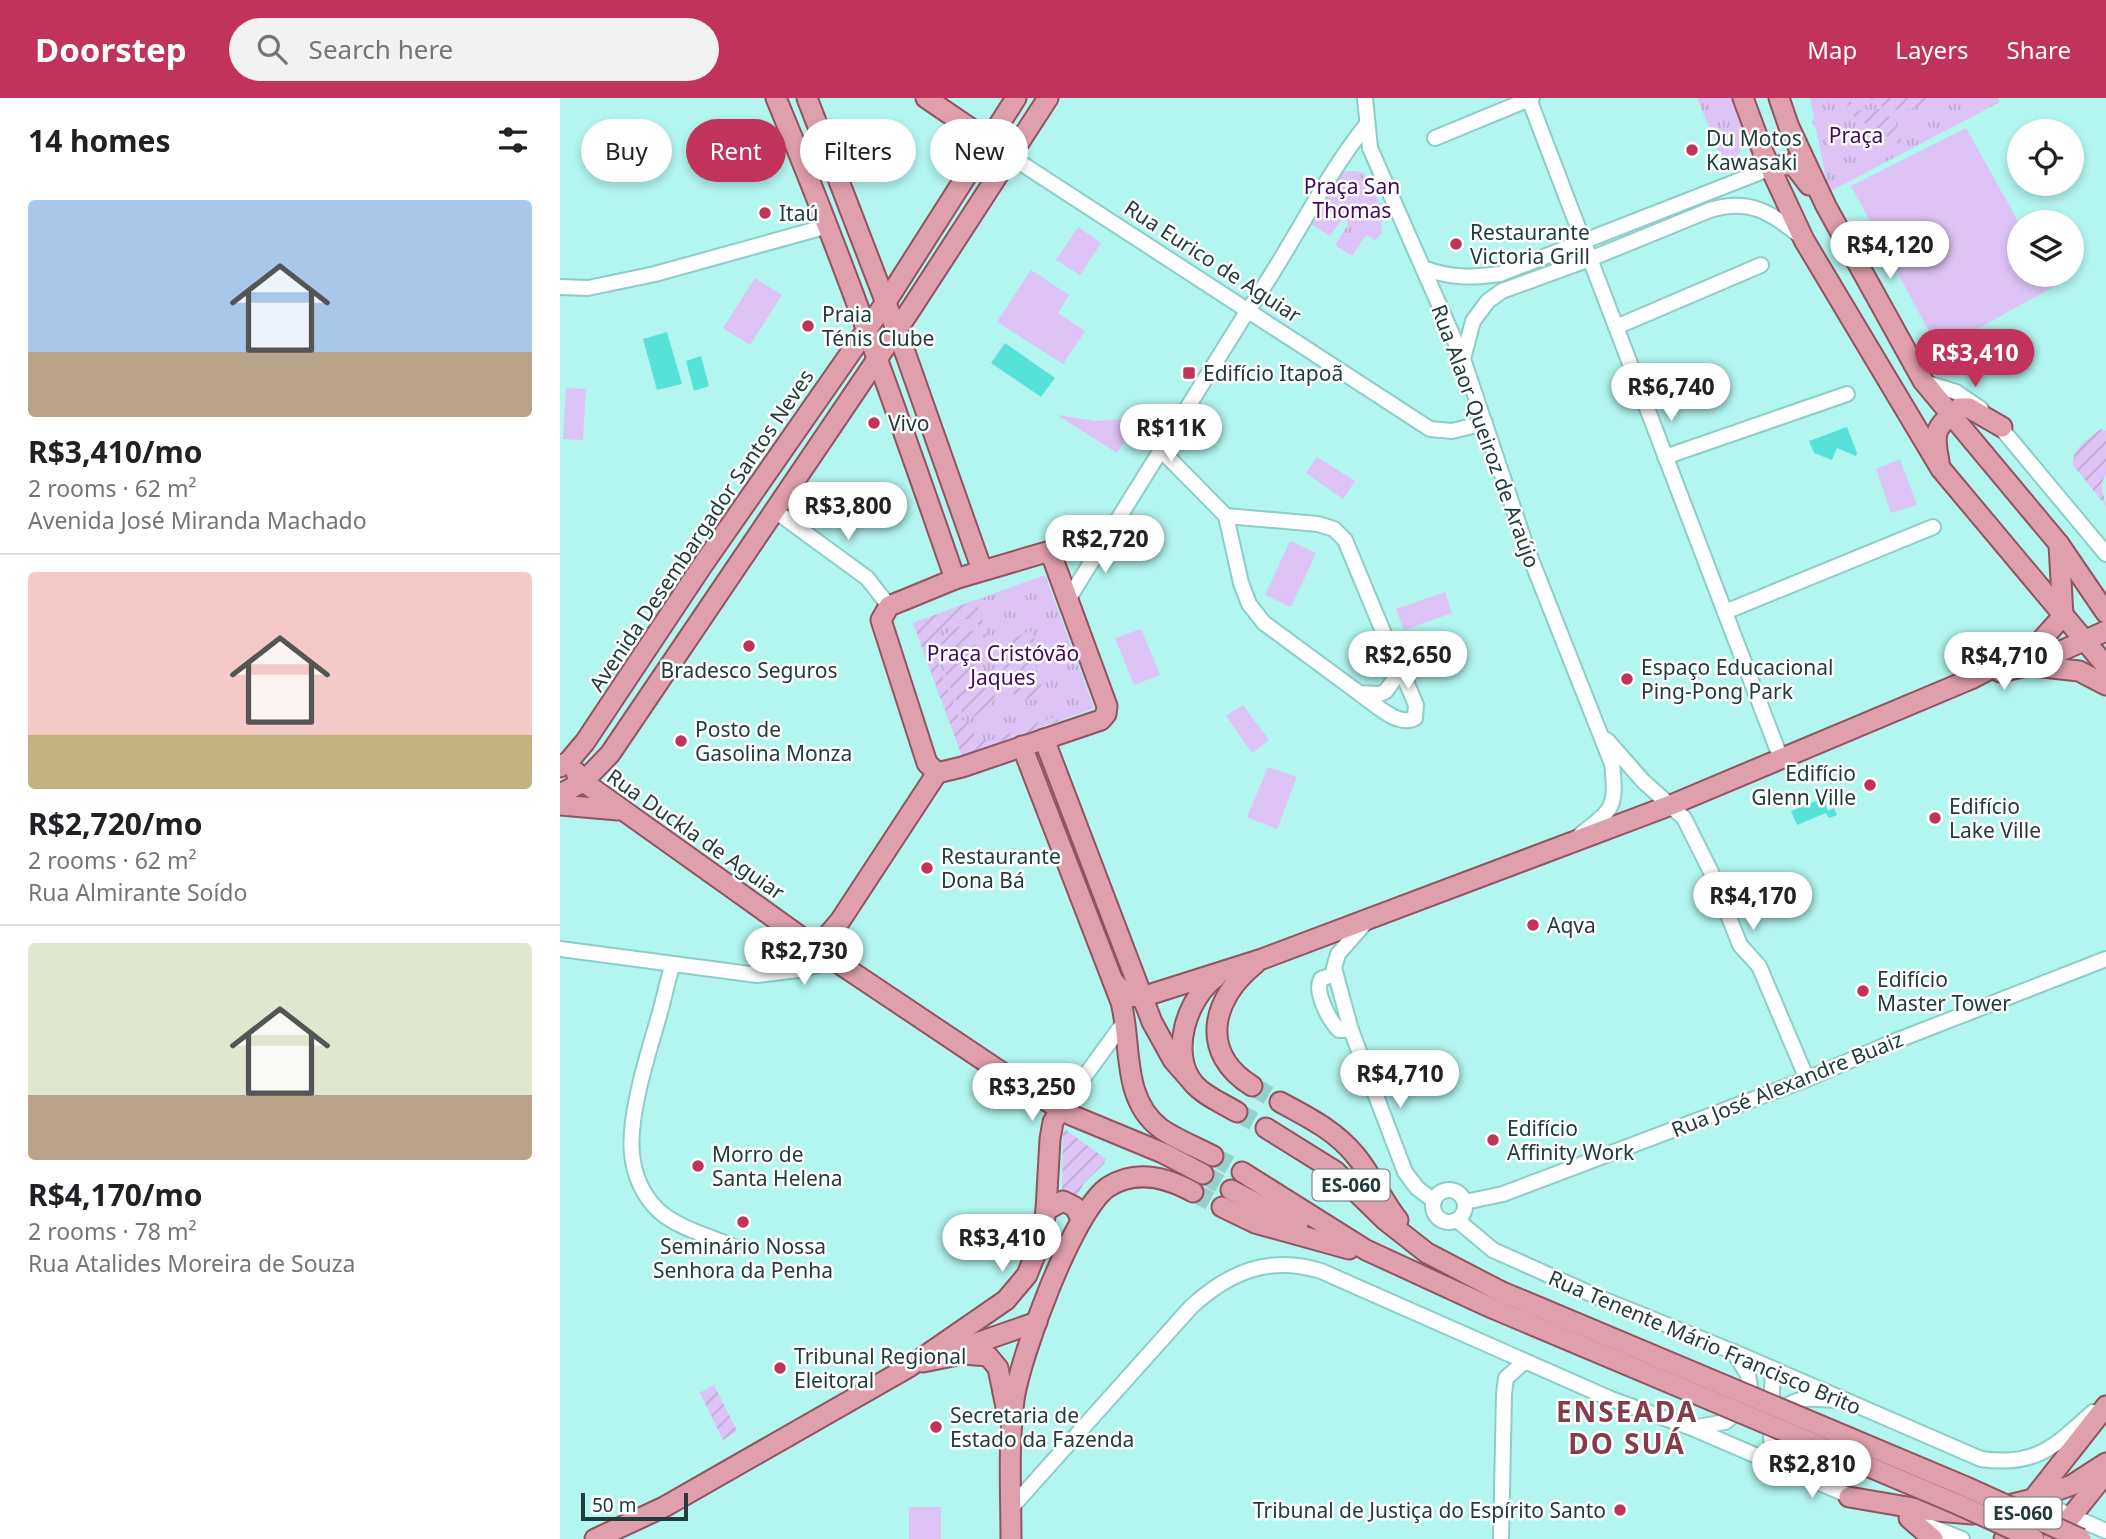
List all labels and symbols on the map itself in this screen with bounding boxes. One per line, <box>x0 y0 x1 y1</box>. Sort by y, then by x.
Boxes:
park label: Praça <box>1829 121 1883 149</box>
place label: Du Motos Kawasaki <box>1706 124 1802 176</box>
marker: Du Motos Kawasaki <box>1684 142 1700 158</box>
park label: Praça San Thomas <box>1304 172 1400 224</box>
street label: Rua Eurico de Aguiar <box>1119 193 1307 329</box>
place label: Itaú <box>779 199 818 227</box>
marker: Itaú <box>757 205 773 221</box>
place label: Restaurante Victoria Grill <box>1470 218 1590 270</box>
pin: R$4,120 <box>1825 222 1955 281</box>
marker: Restaurante Victoria Grill <box>1448 236 1464 252</box>
place label: Praia Ténis Clube <box>822 300 934 352</box>
street label: Rua Alaor Queiroz de Araújo <box>1425 300 1547 572</box>
marker: Praia Ténis Clube <box>800 318 816 334</box>
pin: R$3,410 <box>1910 330 2040 389</box>
place label: Edifício Itapoã <box>1203 359 1343 387</box>
street label: Avenida Desembargador Santos Neves <box>582 363 820 697</box>
pin: R$6,740 <box>1606 364 1736 423</box>
marker: Edifício Itapoã <box>1181 365 1197 381</box>
pin: R$11K <box>1122 404 1220 464</box>
place label: Vivo <box>888 409 929 437</box>
marker: Vivo <box>866 415 882 431</box>
pin: R$3,800 <box>783 482 913 542</box>
pin: R$2,720 <box>1040 516 1170 575</box>
pin: R$2,650 <box>1343 632 1473 691</box>
pin: R$4,710 <box>1939 632 2069 692</box>
marker: Bradesco Seguros <box>741 638 757 654</box>
park label: Praça Cristóvão Jaques <box>927 639 1079 691</box>
place label: Espaço Educacional Ping-Pong Park <box>1641 653 1834 705</box>
place label: Bradesco Seguros <box>660 656 838 684</box>
marker: Espaço Educacional Ping-Pong Park <box>1619 671 1635 687</box>
place label: Posto de Gasolina Monza <box>695 715 852 767</box>
marker: Posto de Gasolina Monza <box>673 733 689 749</box>
place label: Edifício Glenn Ville <box>1751 759 1856 811</box>
street label: Rua Duckla de Aguiar <box>602 762 791 906</box>
marker: Edifício Glenn Ville <box>1862 777 1878 793</box>
place label: Edifício Lake Ville <box>1949 792 2041 844</box>
marker: Edifício Lake Ville <box>1927 810 1943 826</box>
place label: Restaurante Dona Bá <box>941 842 1061 894</box>
marker: Restaurante Dona Bá <box>919 860 935 876</box>
pin: R$4,170 <box>1688 872 1818 932</box>
place label: Aqva <box>1547 911 1596 939</box>
marker: Aqva <box>1525 917 1541 933</box>
pin: R$2,730 <box>739 928 869 987</box>
place label: Edifício Master Tower <box>1877 965 2011 1017</box>
marker: Edifício Master Tower <box>1855 983 1871 999</box>
street label: Rua José Alexandre Buaiz <box>1667 1025 1907 1143</box>
pin: R$4,710 <box>1335 1051 1465 1110</box>
pin: R$3,250 <box>967 1063 1097 1123</box>
place label: Edifício Affinity Work <box>1507 1114 1635 1166</box>
marker: Edifício Affinity Work <box>1485 1132 1501 1148</box>
place label: Morro de Santa Helena <box>712 1140 843 1192</box>
marker: Morro de Santa Helena <box>690 1158 706 1174</box>
road number: ES-060 <box>1312 1170 1390 1200</box>
marker: Seminário Nossa Senhora da Penha <box>735 1214 751 1230</box>
pin: R$3,410 <box>937 1214 1067 1274</box>
place label: Seminário Nossa Senhora da Penha <box>653 1232 833 1284</box>
street label: Rua Tenente Mário Francisco Brito <box>1544 1263 1866 1421</box>
place label: Tribunal Regional Eleitoral <box>794 1342 966 1394</box>
marker: Tribunal Regional Eleitoral <box>772 1360 788 1376</box>
district label: ENSEADA DO SUÁ <box>1556 1392 1698 1462</box>
place label: Secretaria de Estado da Fazenda <box>950 1401 1134 1453</box>
marker: Secretaria de Estado da Fazenda <box>928 1419 944 1435</box>
pin: R$2,810 <box>1747 1440 1877 1500</box>
scale bar <box>581 1490 688 1522</box>
place label: Tribunal de Justiça do Espírito Santo <box>1253 1496 1606 1524</box>
road number: ES-060 <box>1984 1498 2062 1528</box>
marker: Tribunal de Justiça do Espírito Santo <box>1612 1502 1628 1518</box>

